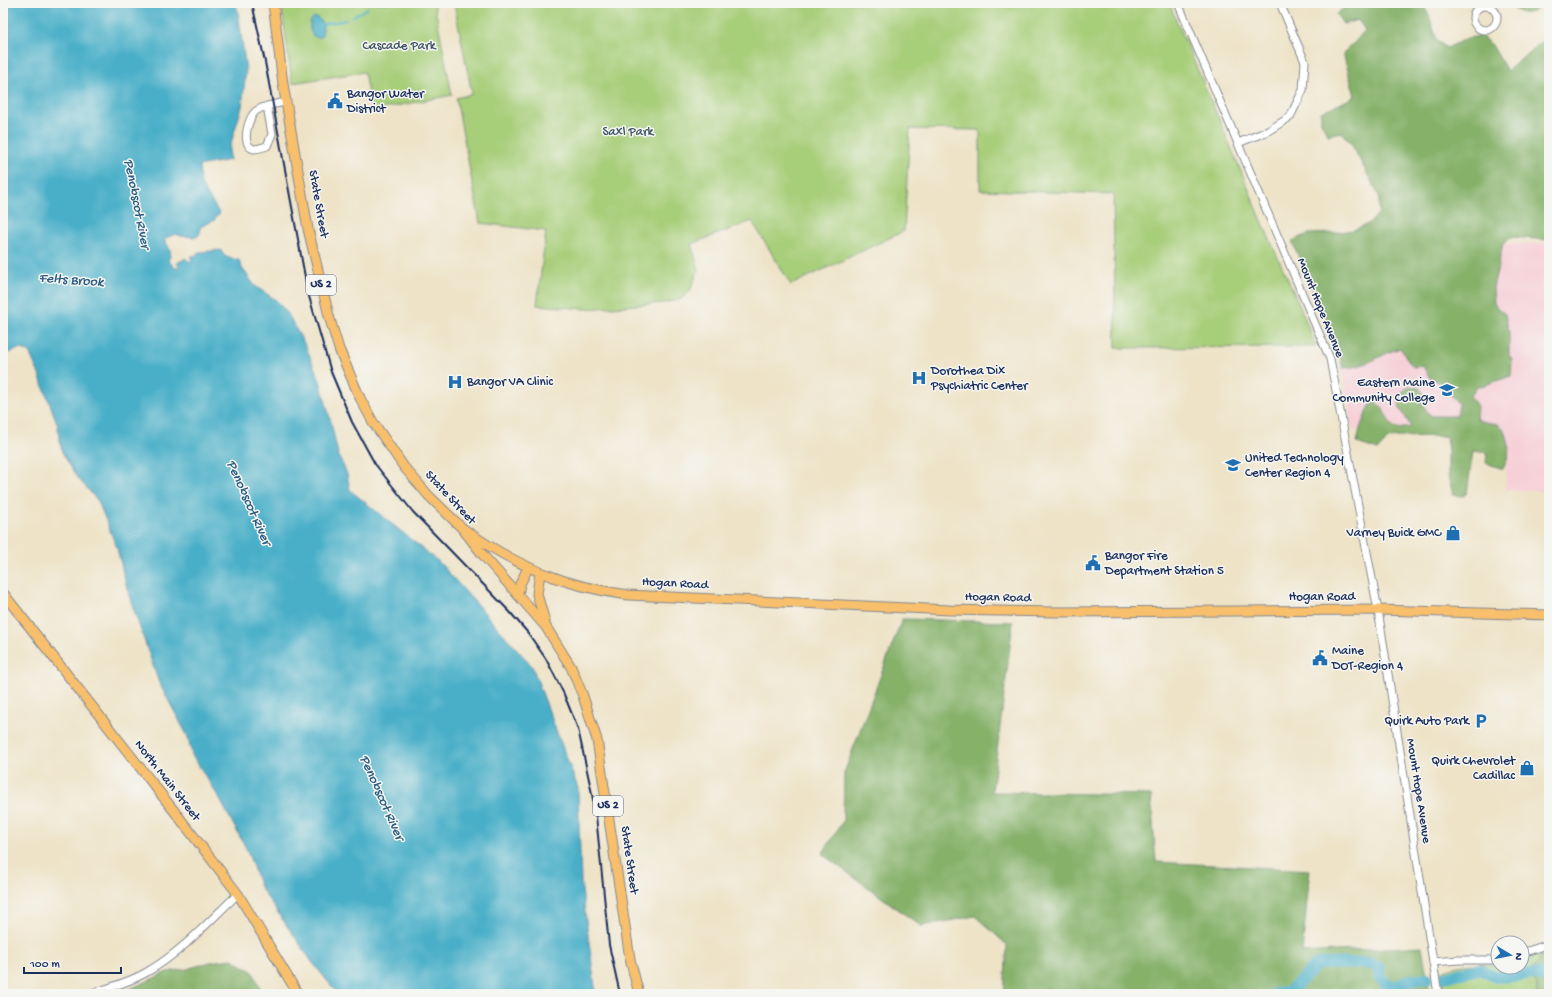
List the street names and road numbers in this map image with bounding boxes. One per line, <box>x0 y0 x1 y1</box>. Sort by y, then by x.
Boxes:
street label: State Street <box>305 169 332 241</box>
street label: Mount Hope Avenue <box>1293 256 1347 360</box>
road number: US 2 <box>306 275 336 295</box>
street label: State Street <box>421 468 480 529</box>
street label: Hogan Road <box>641 575 710 593</box>
street label: Hogan Road <box>965 590 1033 606</box>
street label: Hogan Road <box>1289 590 1357 605</box>
street label: North Main Street <box>131 738 204 826</box>
street label: Mount Hope Avenue <box>1402 738 1434 845</box>
road number: US 2 <box>593 796 623 816</box>
street label: State Street <box>617 825 641 897</box>

